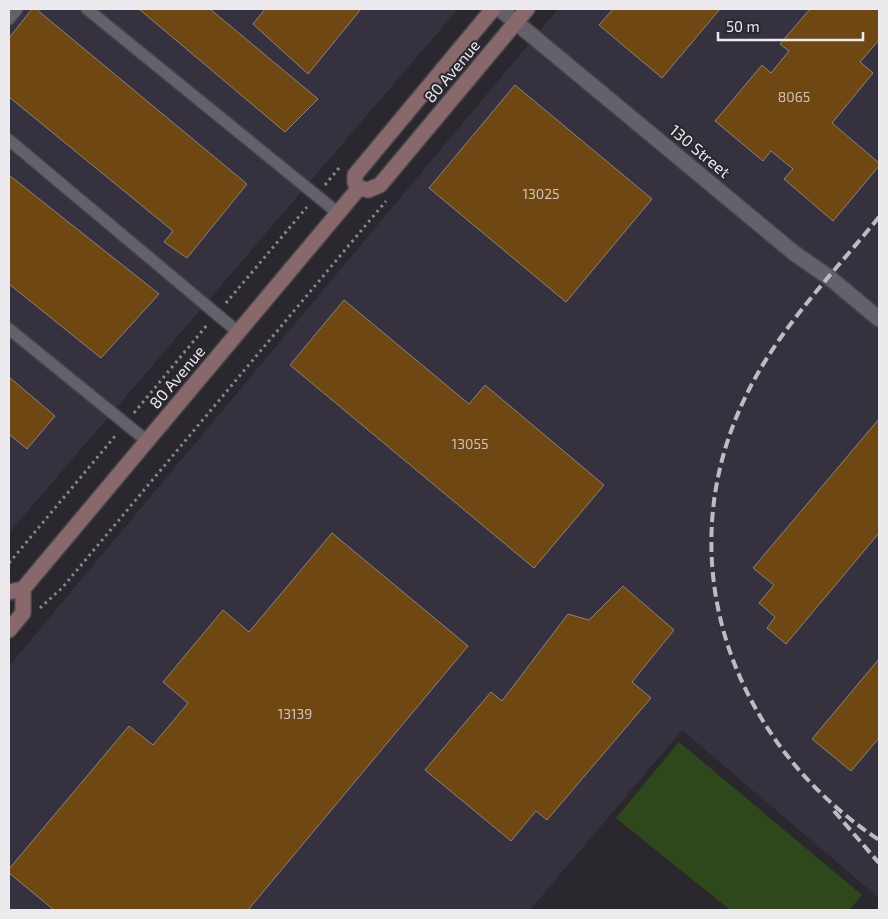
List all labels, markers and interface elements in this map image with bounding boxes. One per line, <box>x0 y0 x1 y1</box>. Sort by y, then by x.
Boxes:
scale bar <box>718 10 863 42</box>
text: 50 m <box>726 17 760 35</box>
street label: 80 Avenue <box>420 35 483 106</box>
house number: 8065 <box>778 88 810 105</box>
street label: 130 Street <box>666 120 734 181</box>
house number: 13025 <box>522 185 560 202</box>
street label: 80 Avenue <box>145 341 208 412</box>
house number: 13055 <box>452 435 488 452</box>
house number: 13139 <box>278 705 312 722</box>

